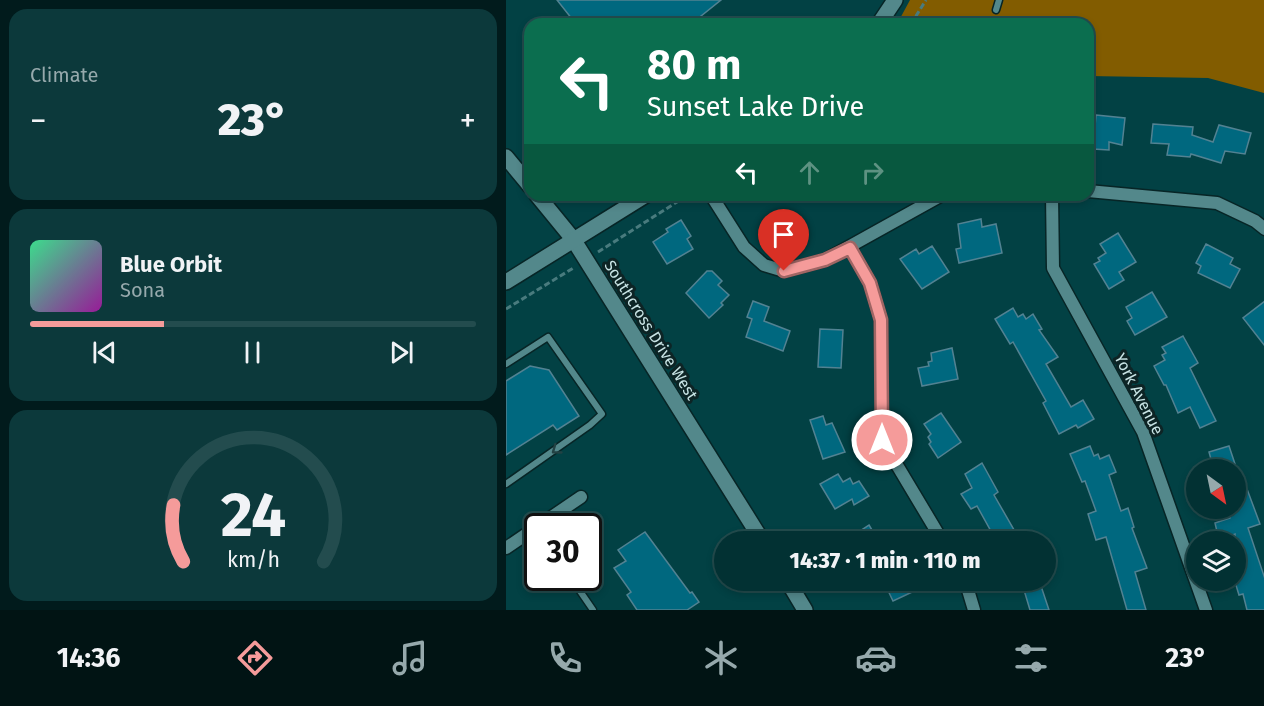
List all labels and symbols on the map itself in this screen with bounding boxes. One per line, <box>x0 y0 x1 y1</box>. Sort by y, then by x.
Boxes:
pin <box>758 209 809 271</box>
street label: Southcross Drive West <box>600 257 702 403</box>
street label: York Avenue <box>1110 350 1168 438</box>
position arrow <box>850 408 914 472</box>
one-way arrow <box>551 443 562 454</box>
north arrow <box>1186 459 1246 519</box>
speed limit sign: 30 <box>524 513 602 591</box>

